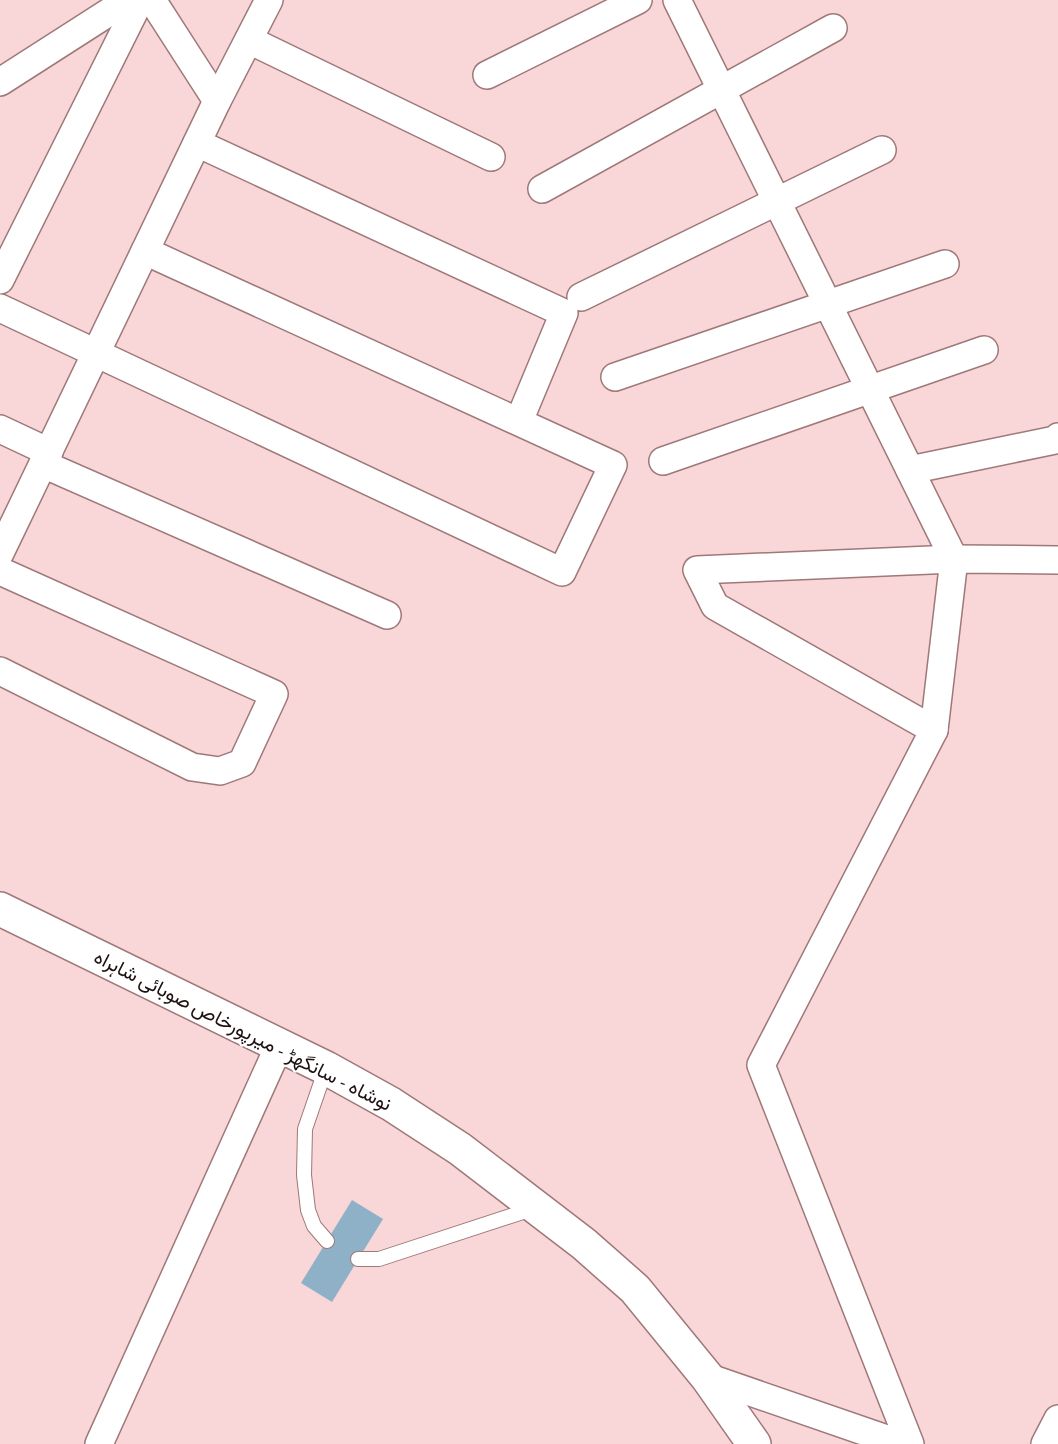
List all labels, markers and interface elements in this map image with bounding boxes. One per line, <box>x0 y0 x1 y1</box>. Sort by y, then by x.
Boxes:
street label: نوشاہ - سانگھڑ - میرپورخاص صوبائی شاہراہ <box>89 945 395 1118</box>

